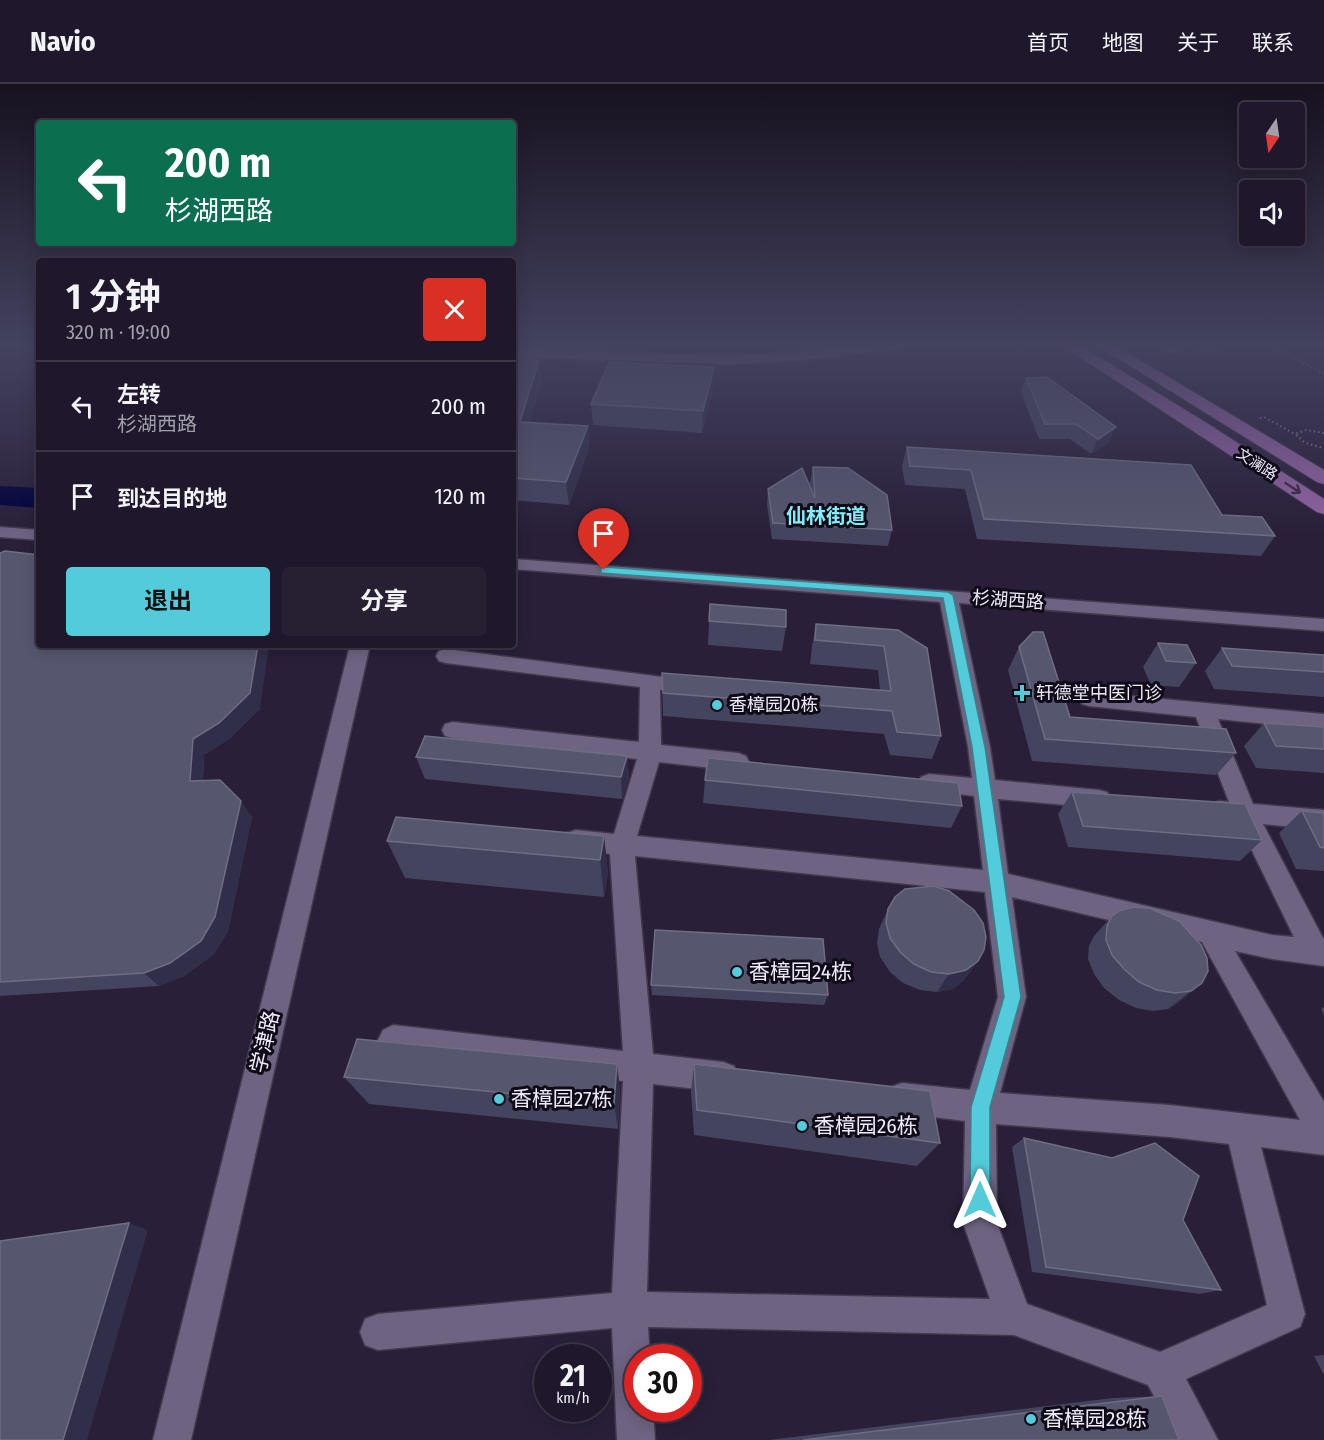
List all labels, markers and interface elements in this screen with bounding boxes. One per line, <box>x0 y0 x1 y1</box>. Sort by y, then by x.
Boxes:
text: Navio <box>30 25 96 58</box>
text: 首页 <box>1027 30 1069 56</box>
text: 地图 <box>1102 30 1144 56</box>
text: 关于 <box>1177 30 1219 56</box>
text: 联系 <box>1252 30 1294 56</box>
north arrow <box>1239 102 1305 168</box>
map controls <box>1239 102 1305 246</box>
text: 200 m <box>165 138 271 188</box>
icon: left <box>66 144 144 222</box>
button: sound <box>1239 180 1305 246</box>
text: 杉湖西路 <box>165 195 273 227</box>
text: 1 分钟 <box>66 275 161 319</box>
button: close <box>423 278 486 341</box>
text: 320 m · 19:00 <box>66 320 170 344</box>
text: 左转 <box>117 381 161 408</box>
icon: left <box>66 390 99 423</box>
text: 200 m <box>431 393 486 420</box>
text: 杉湖西路 <box>117 412 197 436</box>
street label: 文澜路 <box>1233 444 1281 484</box>
icon: arrive <box>66 480 99 513</box>
one-way arrow <box>1285 482 1301 494</box>
text: 120 m <box>434 483 486 510</box>
text: 到达目的地 <box>117 485 227 512</box>
district label: 仙林街道 <box>786 504 866 528</box>
pin <box>578 508 629 570</box>
icon: arrive <box>587 517 620 550</box>
button: 退出 <box>66 567 270 636</box>
button: 分享 <box>282 567 486 636</box>
street label: 杉湖西路 <box>971 587 1045 613</box>
place label: 轩德堂中医门诊 <box>1036 682 1162 704</box>
marker: 轩德堂中医门诊 <box>1013 684 1031 702</box>
place label: 香樟园20栋 <box>729 694 818 716</box>
marker: 香樟园20栋 <box>710 698 724 712</box>
place label: 香樟园24栋 <box>749 959 852 985</box>
marker: 香樟园24栋 <box>730 965 744 979</box>
street label: 学津路 <box>245 1008 285 1076</box>
place label: 香樟园27栋 <box>511 1086 613 1112</box>
marker: 香樟园27栋 <box>492 1092 506 1106</box>
place label: 香樟园26栋 <box>814 1113 918 1139</box>
marker: 香樟园26栋 <box>795 1119 809 1133</box>
position arrow <box>948 1168 1012 1232</box>
speed limit sign: 30 <box>624 1344 702 1422</box>
text: 21 <box>560 1358 586 1394</box>
text: km/h <box>556 1389 590 1407</box>
place label: 香樟园28栋 <box>1043 1406 1147 1432</box>
marker: 香樟园28栋 <box>1024 1412 1038 1426</box>

